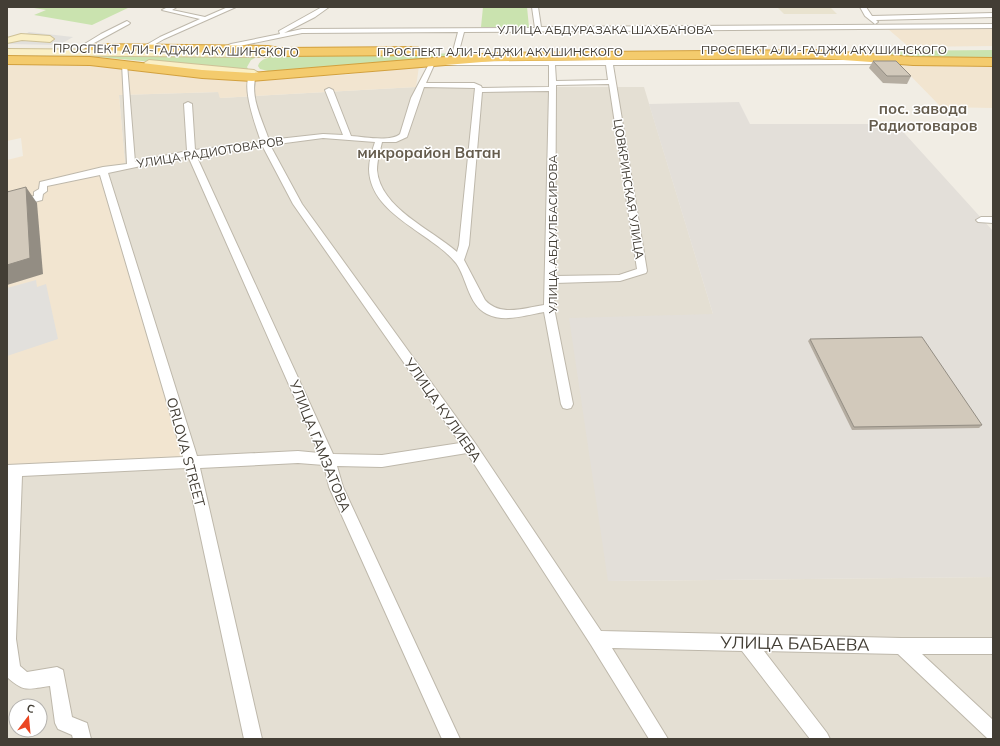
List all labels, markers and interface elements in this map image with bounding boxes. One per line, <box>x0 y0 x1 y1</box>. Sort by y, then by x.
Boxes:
street label: УЛИЦА АБДУРАЗАКА ШАХБАНОВА <box>496 22 713 37</box>
street label: ПРОСПЕКТ АЛИ-ГАДЖИ АКУШИНСКОГО <box>53 40 299 60</box>
street label: ПРОСПЕКТ АЛИ-ГАДЖИ АКУШИНСКОГО <box>701 42 947 57</box>
street label: ПРОСПЕКТ АЛИ-ГАДЖИ АКУШИНСКОГО <box>377 44 623 59</box>
district label: пос. завода Радиотоваров <box>869 99 978 135</box>
street label: ЦОВКРИНСКАЯ УЛИЦА <box>611 118 648 260</box>
street label: УЛИЦА РАДИОТОВАРОВ <box>134 133 285 171</box>
district label: микрорайон Ватан <box>357 143 501 162</box>
street label: УЛИЦА АБДУЛБАСИРОВА <box>545 154 560 314</box>
street label: УЛИЦА КУЛИЕВА <box>400 354 486 466</box>
street label: УЛИЦА ГАМЗАТОВА <box>285 376 355 515</box>
street label: ORLOVA STREET <box>163 395 209 509</box>
street label: УЛИЦА БАБАЕВА <box>719 631 870 655</box>
north arrow <box>8 698 48 738</box>
text: С <box>25 701 37 716</box>

